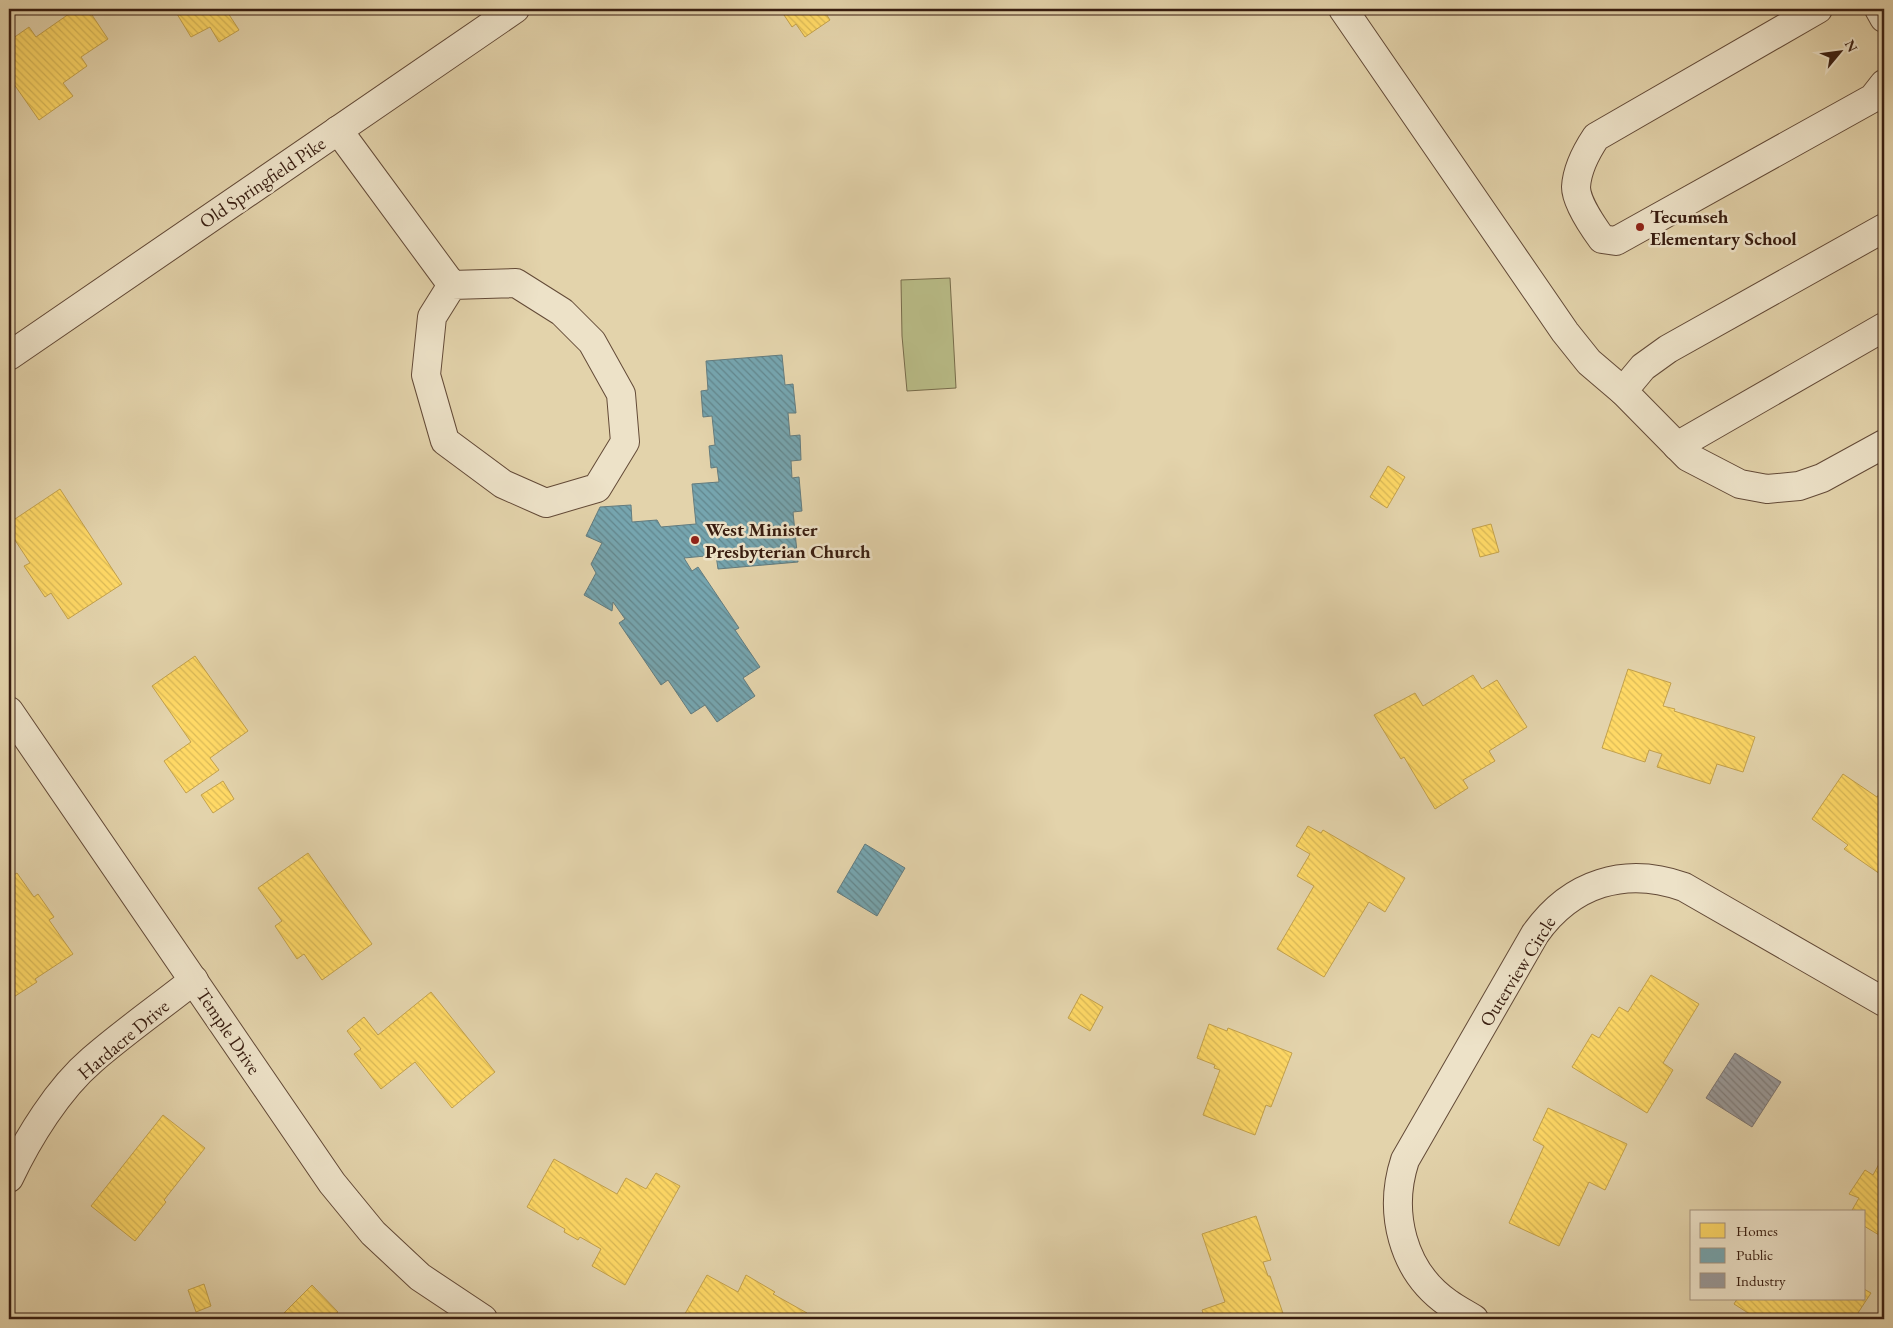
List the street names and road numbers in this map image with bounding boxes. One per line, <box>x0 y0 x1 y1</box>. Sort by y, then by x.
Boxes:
street label: Old Springfield Pike <box>194 131 330 234</box>
street label: Outerview Circle <box>1474 911 1561 1031</box>
street label: Temple Drive <box>191 983 267 1079</box>
street label: Hardacre Drive <box>72 994 174 1085</box>

